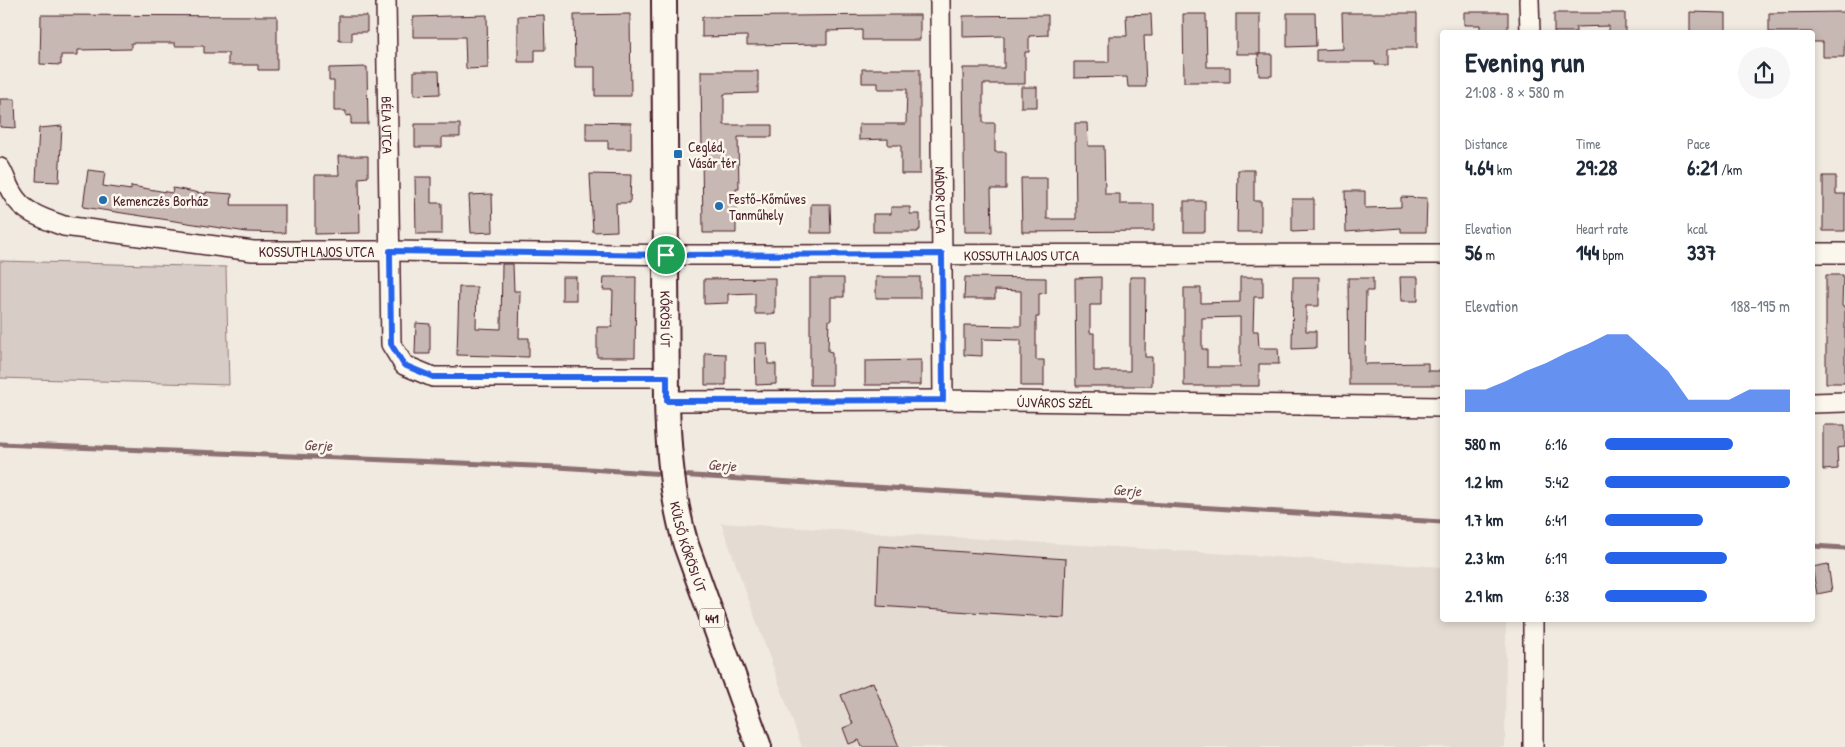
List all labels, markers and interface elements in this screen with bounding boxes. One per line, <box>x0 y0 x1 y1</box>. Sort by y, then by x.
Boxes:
text: Evening run <box>1465 43 1585 81</box>
button: share <box>1738 47 1790 99</box>
text: 21:08 · 8 × 580 m <box>1465 81 1564 103</box>
street label: BÉLA UTCA <box>378 96 398 154</box>
text: Distance <box>1465 134 1508 153</box>
text: Time <box>1576 134 1601 153</box>
text: Pace <box>1687 134 1710 153</box>
place label: Cegléd, Vásár tér <box>688 137 737 172</box>
marker: Cegléd, Vásár tér <box>672 148 684 160</box>
text: 4.64 <box>1465 153 1494 182</box>
text: 29:28 <box>1576 153 1617 182</box>
text: 6:21 <box>1687 153 1718 182</box>
text: km <box>1494 160 1512 179</box>
text: /km <box>1718 160 1742 179</box>
street label: NÁDOR UTCA <box>932 166 951 234</box>
place label: Festő-Kőműves Tanműhely <box>728 189 806 225</box>
place label: Kemenczés Borház <box>113 191 208 210</box>
marker: Kemenczés Borház <box>97 194 109 206</box>
marker: Festő-Kőműves Tanműhely <box>713 200 725 212</box>
text: Elevation <box>1465 219 1512 238</box>
text: Heart rate <box>1576 219 1628 238</box>
text: kcal <box>1687 219 1707 238</box>
pin <box>645 234 687 276</box>
text: 56 <box>1465 238 1482 267</box>
text: 144 <box>1576 238 1599 267</box>
text: 337 <box>1687 238 1716 267</box>
icon: arrive <box>652 241 680 269</box>
street label: KOSSUTH LAJOS UTCA <box>259 242 374 261</box>
street label: KOSSUTH LAJOS UTCA <box>964 245 1079 264</box>
text: m <box>1482 245 1495 264</box>
text: bpm <box>1599 245 1624 264</box>
street label: KŐRÖSI ÚT <box>657 291 676 348</box>
text: Elevation <box>1465 295 1518 317</box>
text: 188–195 m <box>1731 295 1790 317</box>
street label: ÚJVÁROS SZÉL <box>1017 392 1093 412</box>
text: 580 m <box>1465 433 1500 455</box>
text: 6:16 <box>1545 433 1567 455</box>
water label: Gerje <box>303 434 334 456</box>
water label: Gerje <box>707 454 738 477</box>
text: 1.2 km <box>1465 471 1503 493</box>
text: 5:42 <box>1545 471 1569 493</box>
water label: Gerje <box>1112 479 1143 502</box>
street label: KÜLSŐ KŐRÖSI ÚT <box>666 500 712 595</box>
text: 1.7 km <box>1465 509 1503 531</box>
text: 6:41 <box>1545 509 1567 531</box>
text: 2.3 km <box>1465 547 1504 569</box>
text: 6:19 <box>1545 547 1567 569</box>
text: 2.9 km <box>1465 585 1503 607</box>
text: 6:38 <box>1545 585 1569 607</box>
road number: 441 <box>700 608 724 628</box>

